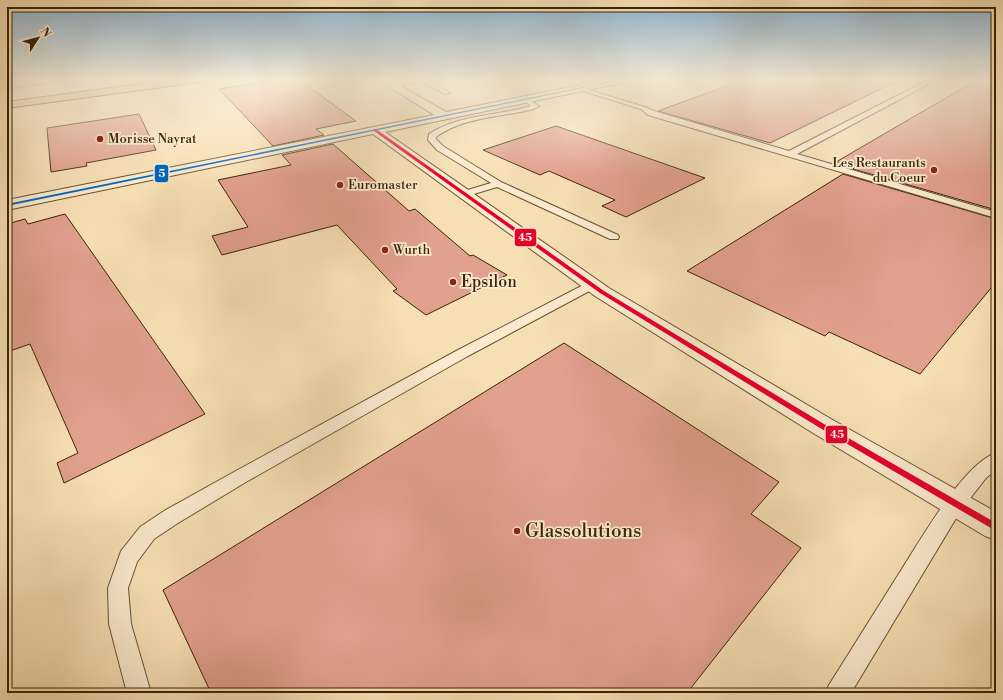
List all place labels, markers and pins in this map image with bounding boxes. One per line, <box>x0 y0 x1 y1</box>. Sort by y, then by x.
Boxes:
place label: Morisse Nayrat <box>108 131 197 147</box>
marker: Morisse Nayrat <box>95 134 105 144</box>
place label: Les Restaurants du Coeur <box>832 155 926 186</box>
marker: Les Restaurants du Coeur <box>929 165 939 175</box>
place label: Euromaster <box>348 177 418 193</box>
marker: Euromaster <box>335 180 345 190</box>
place label: Wurth <box>392 242 431 258</box>
marker: Wurth <box>380 245 390 255</box>
place label: Epsilon <box>461 272 517 292</box>
marker: Epsilon <box>448 277 458 287</box>
place label: Glassolutions <box>525 519 641 543</box>
marker: Glassolutions <box>512 526 522 536</box>

